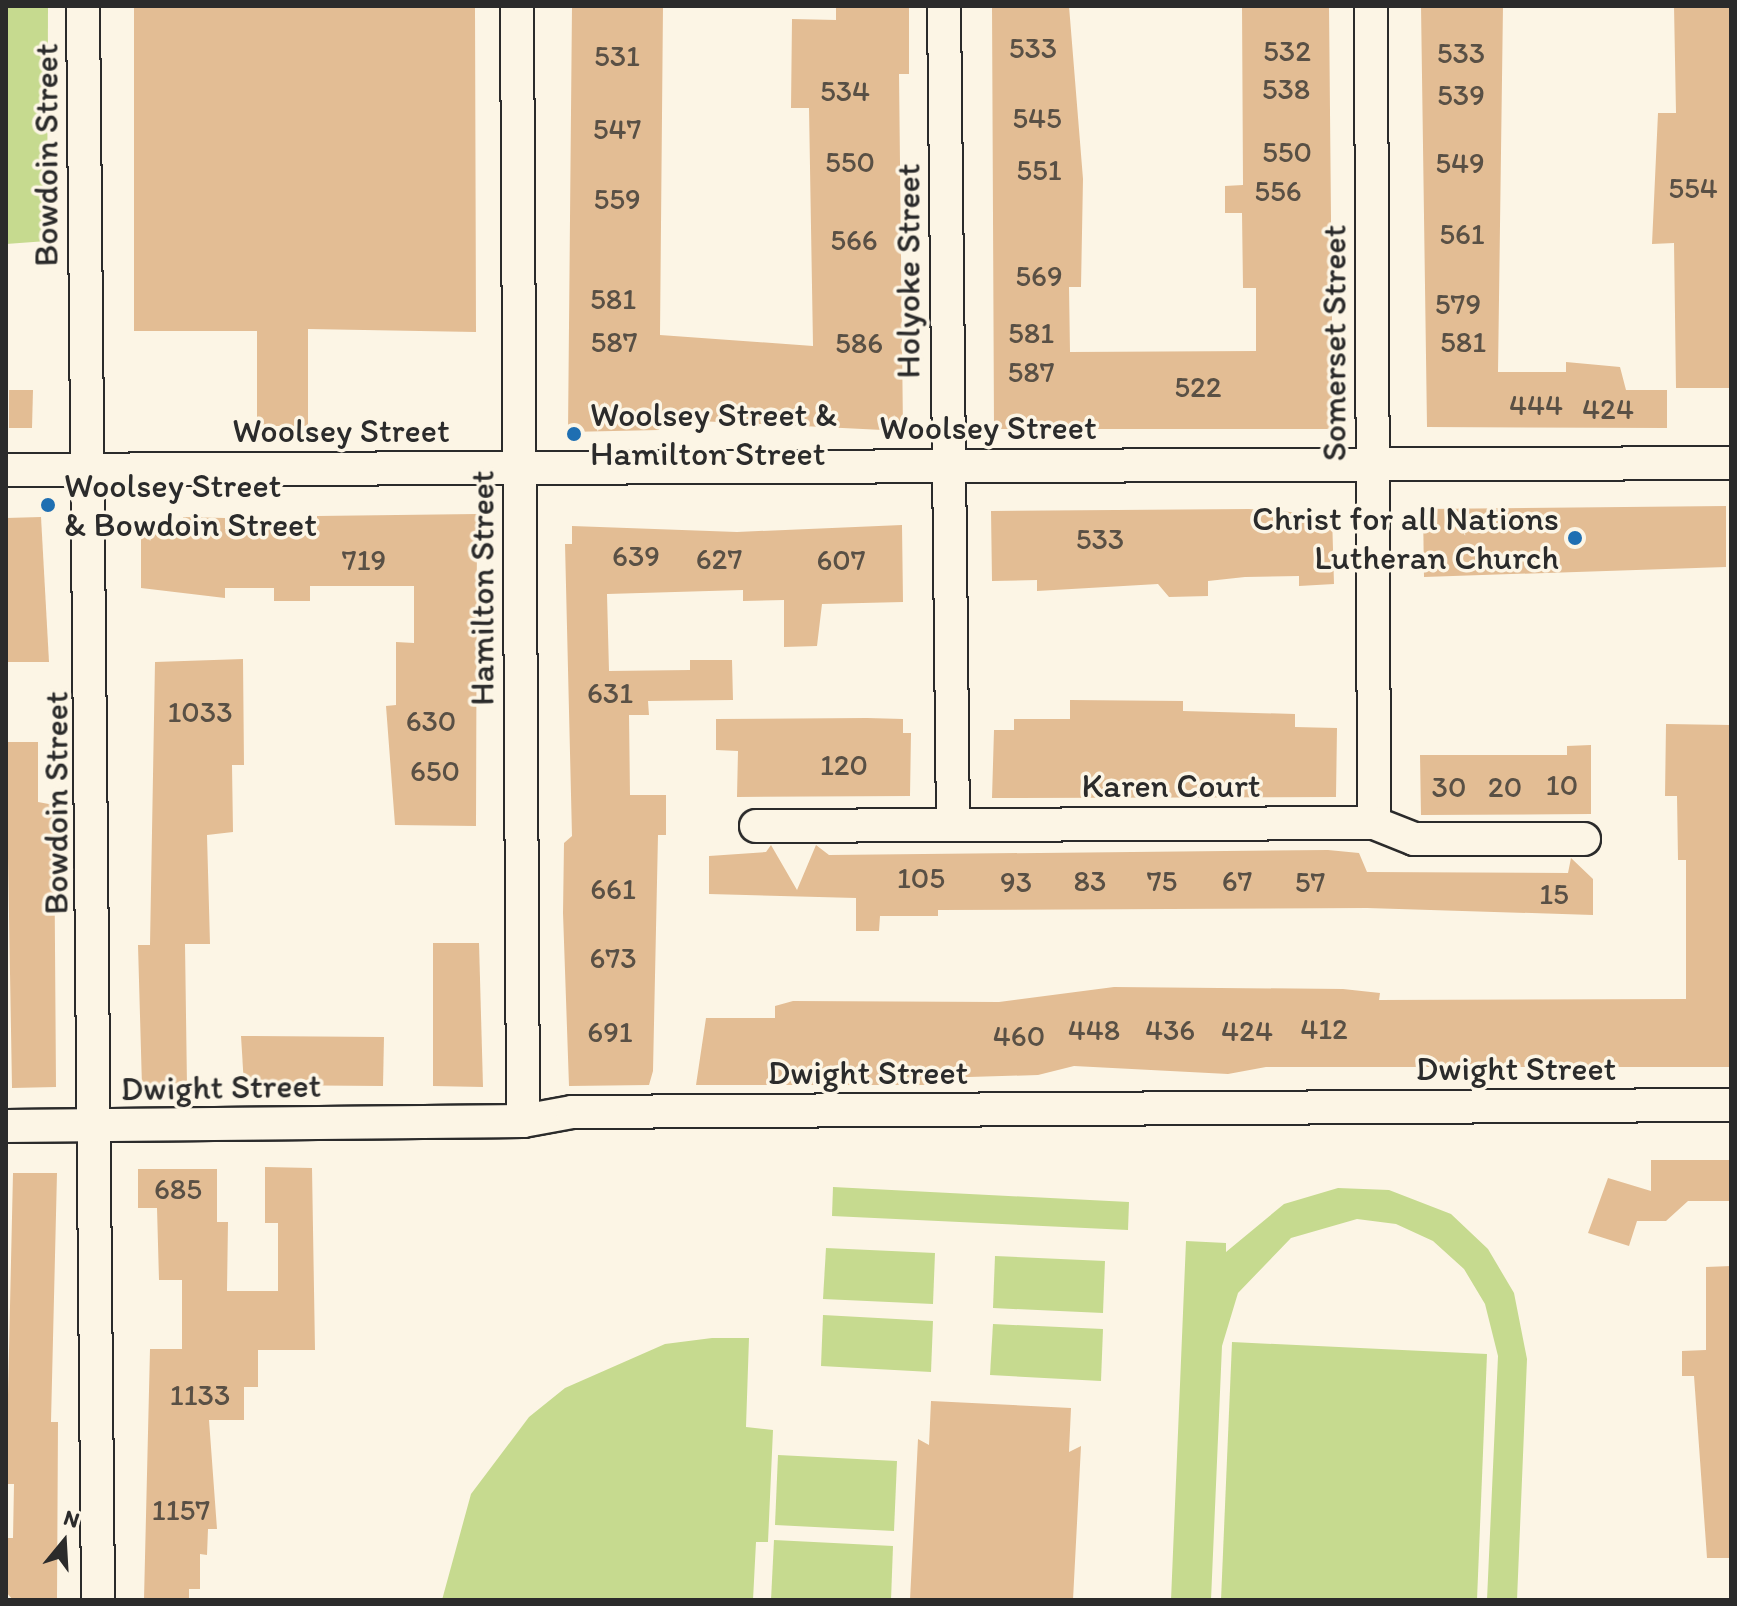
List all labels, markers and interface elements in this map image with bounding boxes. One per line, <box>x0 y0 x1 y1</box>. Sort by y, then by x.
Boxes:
house number: 533 <box>1009 30 1057 66</box>
house number: 532 <box>1263 33 1311 69</box>
house number: 533 <box>1437 35 1485 71</box>
house number: 531 <box>594 38 640 74</box>
street label: Bowdoin Street <box>26 43 66 267</box>
house number: 538 <box>1262 71 1310 107</box>
house number: 534 <box>820 73 870 109</box>
house number: 539 <box>1437 77 1485 113</box>
house number: 545 <box>1012 100 1062 136</box>
house number: 547 <box>593 111 641 147</box>
house number: 550 <box>1262 134 1312 170</box>
house number: 550 <box>825 144 875 180</box>
house number: 549 <box>1435 145 1485 181</box>
house number: 551 <box>1016 152 1062 188</box>
street label: Holyoke Street <box>888 163 928 379</box>
house number: 554 <box>1668 170 1718 206</box>
house number: 556 <box>1254 173 1302 209</box>
house number: 559 <box>593 181 641 217</box>
house number: 561 <box>1439 216 1485 252</box>
house number: 566 <box>830 222 878 258</box>
street label: Somerset Street <box>1314 225 1354 461</box>
house number: 569 <box>1015 258 1063 294</box>
house number: 581 <box>590 281 636 317</box>
house number: 579 <box>1435 286 1481 322</box>
house number: 581 <box>1008 315 1054 351</box>
house number: 587 <box>590 324 638 360</box>
house number: 581 <box>1440 324 1486 360</box>
house number: 586 <box>835 325 883 361</box>
house number: 587 <box>1007 354 1055 390</box>
house number: 522 <box>1174 369 1222 405</box>
house number: 444 <box>1509 387 1563 423</box>
house number: 424 <box>1582 391 1634 427</box>
place label: Woolsey Street & Hamilton Street <box>590 394 837 474</box>
street label: Woolsey Street <box>879 408 1097 448</box>
street label: Woolsey Street <box>232 411 450 451</box>
marker: Woolsey Street & Hamilton Street <box>565 425 583 443</box>
place label: Woolsey Street & Bowdoin Street <box>64 465 317 544</box>
street label: Hamilton Street <box>462 471 502 705</box>
marker: Woolsey Street & Bowdoin Street <box>39 496 57 514</box>
place label: Christ for all Nations Lutheran Church <box>1254 498 1559 578</box>
house number: 533 <box>1076 521 1124 557</box>
marker: Christ for all Nations Lutheran Church <box>1566 529 1584 547</box>
house number: 639 <box>612 538 660 574</box>
house number: 627 <box>696 541 742 577</box>
house number: 719 <box>342 542 386 578</box>
house number: 607 <box>816 542 866 578</box>
house number: 631 <box>587 675 633 711</box>
street label: Bowdoin Street <box>36 691 76 915</box>
house number: 1033 <box>167 694 233 730</box>
house number: 630 <box>406 703 456 739</box>
house number: 120 <box>820 747 868 783</box>
house number: 650 <box>410 753 460 789</box>
street label: Karen Court <box>1082 766 1260 806</box>
house number: 10 <box>1546 767 1578 803</box>
house number: 30 <box>1432 769 1466 805</box>
house number: 20 <box>1488 769 1522 805</box>
house number: 105 <box>897 860 945 896</box>
house number: 83 <box>1074 863 1106 899</box>
house number: 75 <box>1147 863 1177 899</box>
house number: 67 <box>1222 863 1252 899</box>
house number: 93 <box>1000 864 1032 900</box>
house number: 57 <box>1295 864 1325 900</box>
house number: 661 <box>590 871 636 907</box>
house number: 15 <box>1539 876 1569 912</box>
house number: 673 <box>589 940 637 976</box>
house number: 412 <box>1300 1011 1348 1047</box>
house number: 448 <box>1068 1012 1120 1048</box>
house number: 436 <box>1145 1012 1195 1048</box>
house number: 424 <box>1221 1013 1273 1049</box>
house number: 691 <box>587 1014 633 1050</box>
house number: 460 <box>993 1018 1045 1054</box>
street label: Dwight Street <box>1416 1049 1616 1089</box>
street label: Dwight Street <box>768 1053 968 1093</box>
street label: Dwight Street <box>121 1065 321 1109</box>
house number: 685 <box>154 1171 202 1207</box>
house number: 1133 <box>170 1377 230 1413</box>
house number: 1157 <box>152 1492 210 1528</box>
north arrow <box>24 1502 104 1582</box>
text: N <box>60 1504 83 1534</box>

